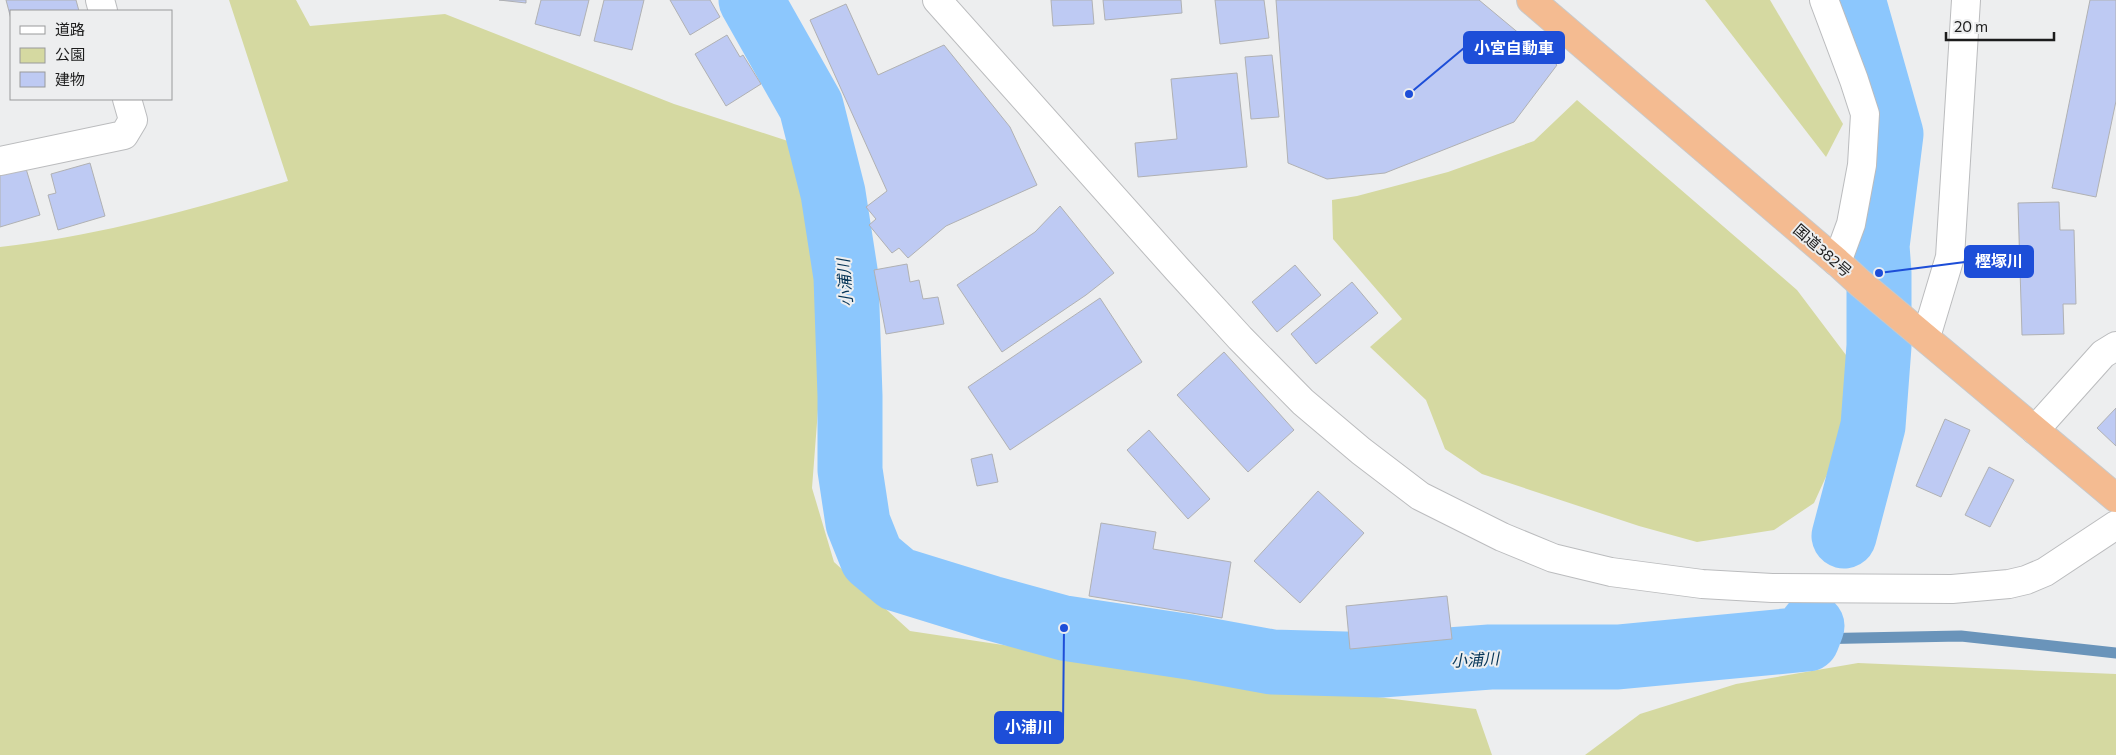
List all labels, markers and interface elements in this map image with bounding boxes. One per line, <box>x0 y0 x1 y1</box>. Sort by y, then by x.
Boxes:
legend <box>10 10 172 100</box>
scale bar <box>1946 10 2054 42</box>
text: 20 m <box>1954 17 1988 35</box>
text: 道路 <box>55 20 85 38</box>
callout: 小宮自動車 <box>1464 32 1564 63</box>
text: 小宮自動車 <box>1474 38 1554 57</box>
text: 公園 <box>55 45 85 63</box>
text: 建物 <box>55 70 85 88</box>
street label: 国道382号 <box>1790 220 1856 280</box>
callout: 樫塚川 <box>1965 246 2033 277</box>
text: 樫塚川 <box>1975 251 2023 270</box>
water label: 小浦川 <box>833 256 855 308</box>
water label: 小浦川 <box>1451 648 1501 670</box>
callout: 小浦川 <box>995 712 1063 743</box>
text: 小浦川 <box>1005 717 1053 736</box>

